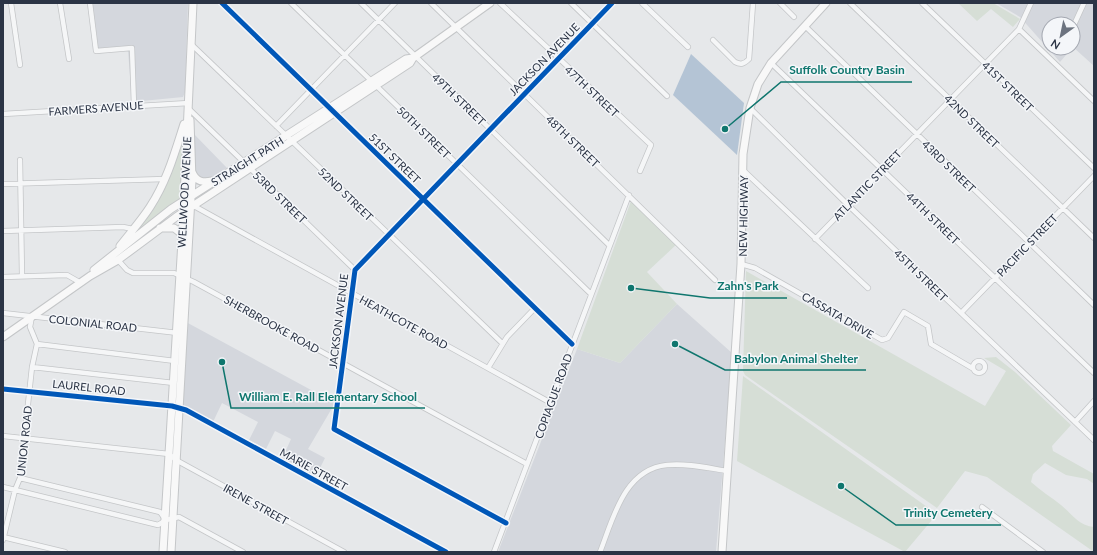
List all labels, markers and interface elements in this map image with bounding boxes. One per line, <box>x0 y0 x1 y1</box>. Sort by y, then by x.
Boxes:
north arrow <box>1041 16 1081 56</box>
street label: JACKSON AVENUE <box>506 20 582 98</box>
text: N <box>1048 37 1062 53</box>
callout: Suffolk Country Basin <box>781 58 912 82</box>
street label: 41ST STREET <box>980 58 1037 114</box>
text: Suffolk Country Basin <box>789 62 905 77</box>
street label: 47TH STREET <box>562 63 622 120</box>
street label: 49TH STREET <box>430 70 489 128</box>
street label: 42ND STREET <box>942 92 1002 151</box>
street label: FARMERS AVENUE <box>48 98 144 118</box>
street label: 50TH STREET <box>395 103 454 161</box>
street label: 48TH STREET <box>544 112 603 170</box>
street label: 51ST STREET <box>367 130 424 186</box>
street label: STRAIGHT PATH <box>208 134 286 188</box>
street label: WELLWOOD AVENUE <box>175 136 193 248</box>
street label: 43RD STREET <box>920 137 979 195</box>
street label: ATLANTIC STREET <box>830 147 904 223</box>
street label: 52ND STREET <box>316 165 376 224</box>
street label: 53RD STREET <box>251 168 310 226</box>
street label: NEW HIGHWAY <box>736 175 750 257</box>
street label: 44TH STREET <box>904 189 963 247</box>
street label: PACIFIC STREET <box>994 211 1060 279</box>
street label: 45TH STREET <box>892 246 951 304</box>
street label: JACKSON AVENUE <box>326 273 350 369</box>
callout: Zahn's Park <box>710 274 787 298</box>
text: Zahn's Park <box>717 278 779 293</box>
street label: CASSATA DRIVE <box>800 289 876 341</box>
street label: SHERBROOKE ROAD <box>222 292 322 356</box>
street label: HEATHCOTE ROAD <box>358 292 450 352</box>
street label: COLONIAL ROAD <box>48 312 138 334</box>
callout: Babylon Animal Shelter <box>725 346 866 370</box>
text: Babylon Animal Shelter <box>734 351 859 366</box>
street label: COPIAGUE ROAD <box>532 352 574 440</box>
street label: LAUREL ROAD <box>52 377 126 397</box>
callout: William E. Rall Elementary School <box>231 384 425 408</box>
text: William E. Rall Elementary School <box>239 389 417 404</box>
street label: UNION ROAD <box>14 405 34 477</box>
street label: MARIE STREET <box>278 445 351 493</box>
street label: IRENE STREET <box>221 481 291 527</box>
callout: Trinity Cemetery <box>896 501 1001 525</box>
text: Trinity Cemetery <box>904 505 993 520</box>

